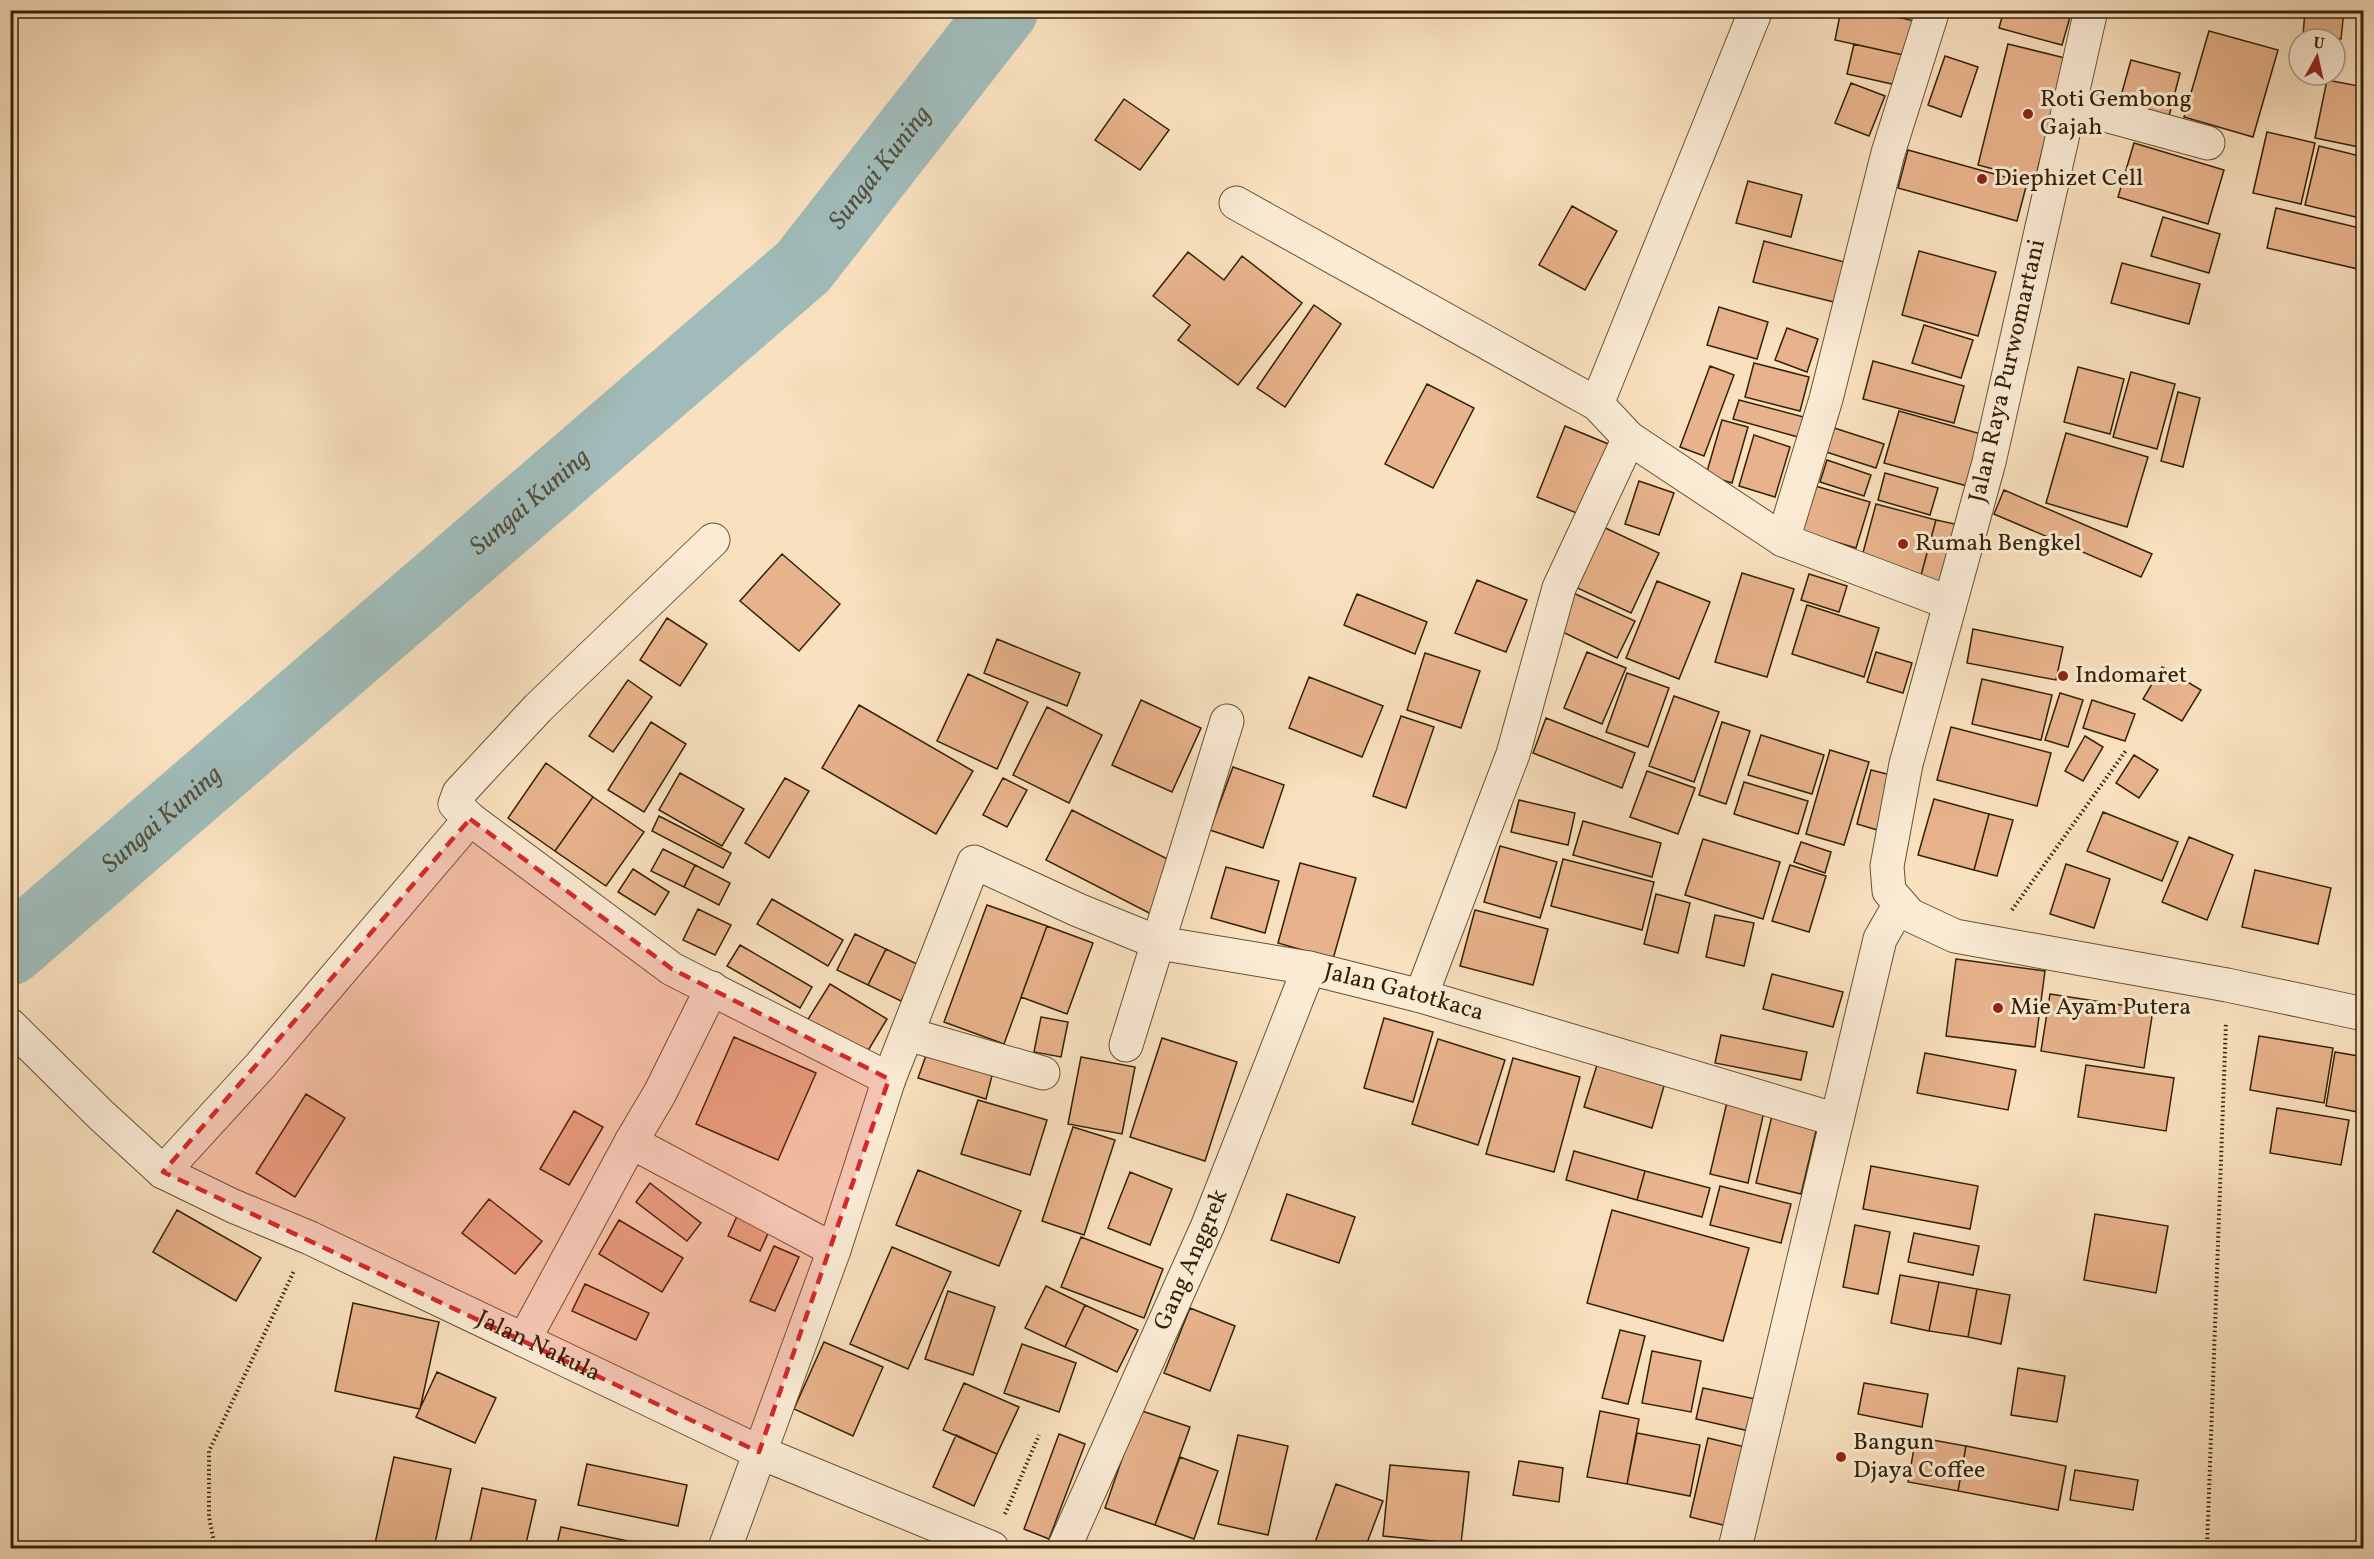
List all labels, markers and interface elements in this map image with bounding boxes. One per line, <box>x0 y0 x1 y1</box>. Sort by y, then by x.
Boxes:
north arrow <box>2287 27 2347 87</box>
text: U <box>2312 32 2326 56</box>
place label: Roti Gembong Gajah <box>2040 83 2192 145</box>
water label: Sungai Kuning <box>821 98 940 237</box>
marker: Roti Gembong Gajah <box>2021 107 2035 121</box>
place label: Diephizet Cell <box>1994 162 2143 196</box>
marker: Diephizet Cell <box>1975 172 1989 186</box>
street label: Jalan Raya Purwomartani <box>1961 236 2055 506</box>
water label: Sungai Kuning <box>462 440 598 564</box>
place label: Rumah Bengkel <box>1915 527 2081 561</box>
marker: Rumah Bengkel <box>1896 537 1910 551</box>
place label: Indomaret <box>2075 659 2187 693</box>
marker: Indomaret <box>2056 669 2070 683</box>
water label: Sungai Kuning <box>94 758 230 882</box>
street label: Jalan Gatotkaca <box>1320 955 1488 1031</box>
place label: Mie Ayam Putera <box>2010 991 2191 1025</box>
marker: Mie Ayam Putera <box>1991 1001 2005 1015</box>
street label: Gang Anggrek <box>1146 1184 1237 1336</box>
street label: Jalan Nakula <box>470 1303 606 1391</box>
place label: Bangun Djaya Coffee <box>1853 1426 1985 1488</box>
marker: Bangun Djaya Coffee <box>1834 1450 1848 1464</box>

